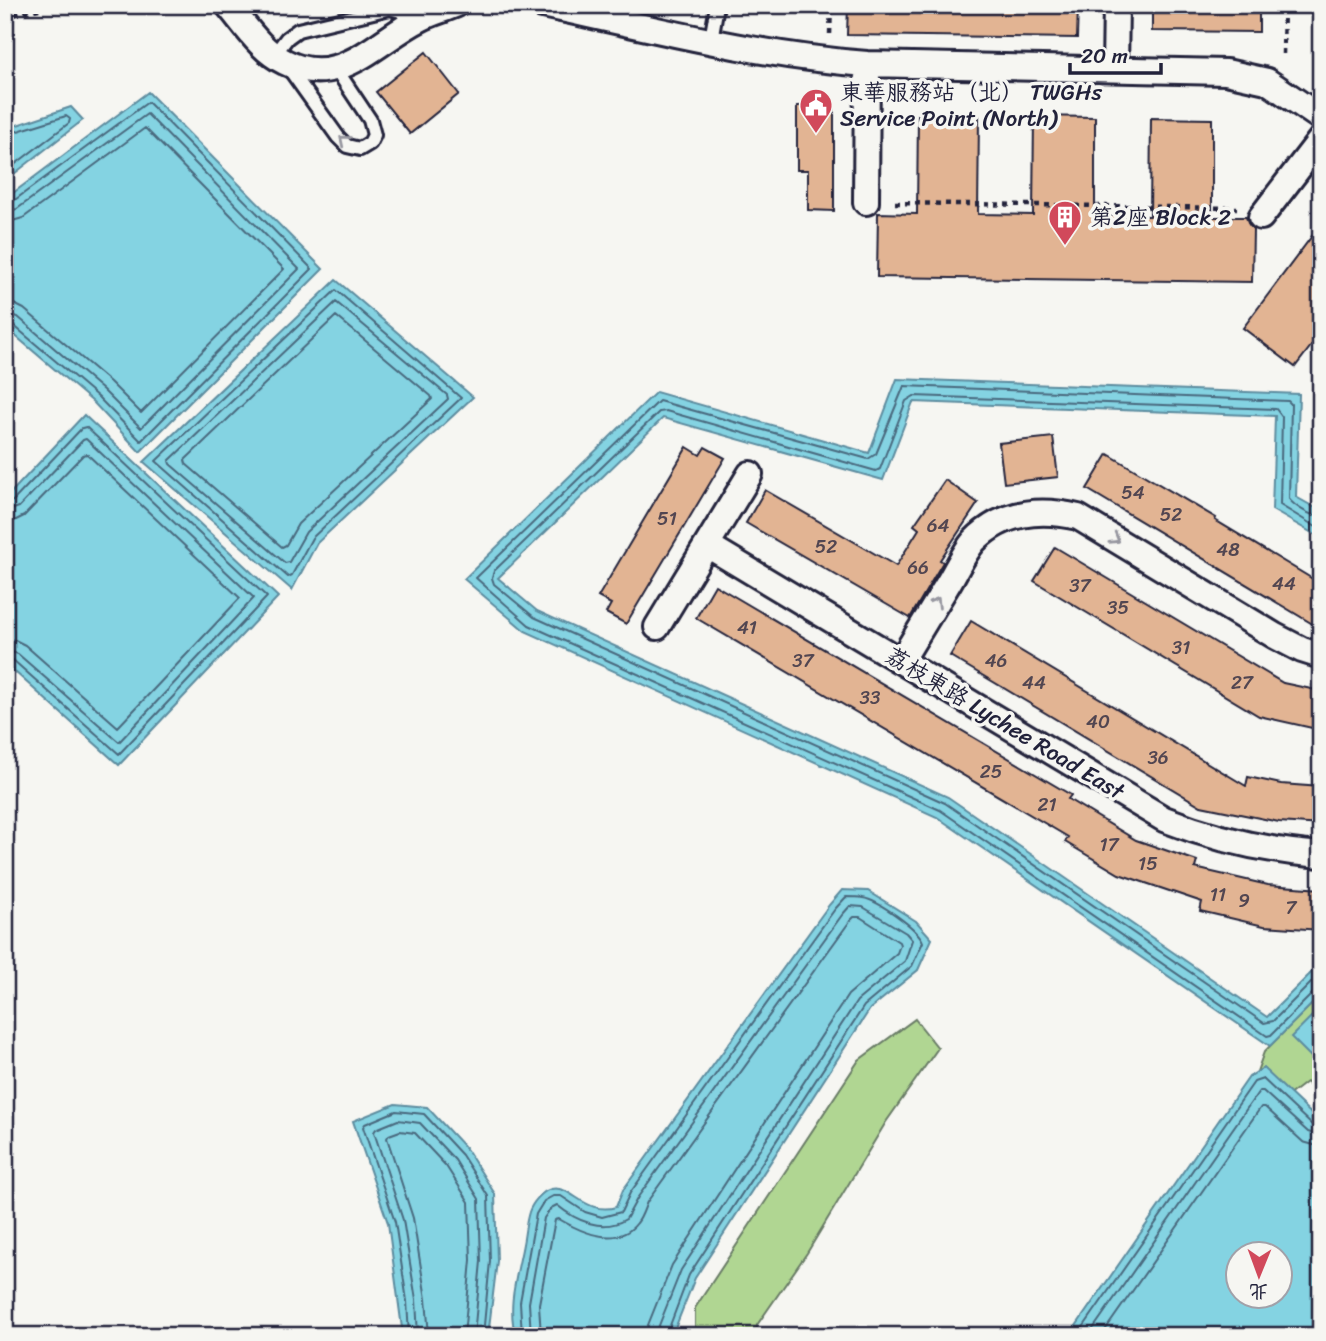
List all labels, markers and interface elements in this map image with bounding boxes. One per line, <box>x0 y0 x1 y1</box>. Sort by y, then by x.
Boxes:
scale bar <box>1070 32 1162 76</box>
text: 20 m <box>1081 37 1128 75</box>
place label: 東華服務站（北） TWGHs Service Point (North) <box>840 72 1102 139</box>
public building icon: 東華服務站（北） TWGHs Service Point (North) <box>797 86 835 135</box>
one-way arrow <box>339 136 352 148</box>
place label: 第2座 Block 2 <box>1090 197 1231 238</box>
building icon: 第2座 Block 2 <box>1046 198 1084 247</box>
house number: 54 <box>1121 476 1145 509</box>
house number: 52 <box>1160 498 1182 531</box>
house number: 51 <box>657 502 677 535</box>
house number: 64 <box>927 509 949 542</box>
house number: 52 <box>815 530 837 563</box>
one-way arrow <box>1107 531 1120 544</box>
house number: 48 <box>1216 533 1240 566</box>
house number: 66 <box>907 551 929 584</box>
house number: 44 <box>1272 567 1296 600</box>
house number: 37 <box>1069 569 1092 602</box>
house number: 35 <box>1107 591 1129 624</box>
one-way arrow <box>928 597 941 610</box>
house number: 41 <box>737 611 757 644</box>
house number: 31 <box>1172 631 1190 664</box>
street label: 荔枝東路 Lychee Road East <box>877 636 1134 812</box>
house number: 37 <box>792 644 815 677</box>
house number: 46 <box>985 644 1007 677</box>
house number: 44 <box>1022 666 1046 699</box>
house number: 27 <box>1231 666 1254 699</box>
house number: 33 <box>860 681 881 714</box>
house number: 40 <box>1086 705 1110 738</box>
house number: 36 <box>1147 741 1169 774</box>
house number: 25 <box>980 755 1003 788</box>
house number: 21 <box>1037 788 1057 821</box>
house number: 17 <box>1099 828 1120 861</box>
house number: 15 <box>1138 847 1158 880</box>
house number: 11 <box>1210 878 1226 911</box>
house number: 9 <box>1238 884 1250 917</box>
house number: 7 <box>1286 891 1298 924</box>
north arrow <box>1224 1240 1294 1310</box>
text: 北 <box>1249 1275 1269 1308</box>

